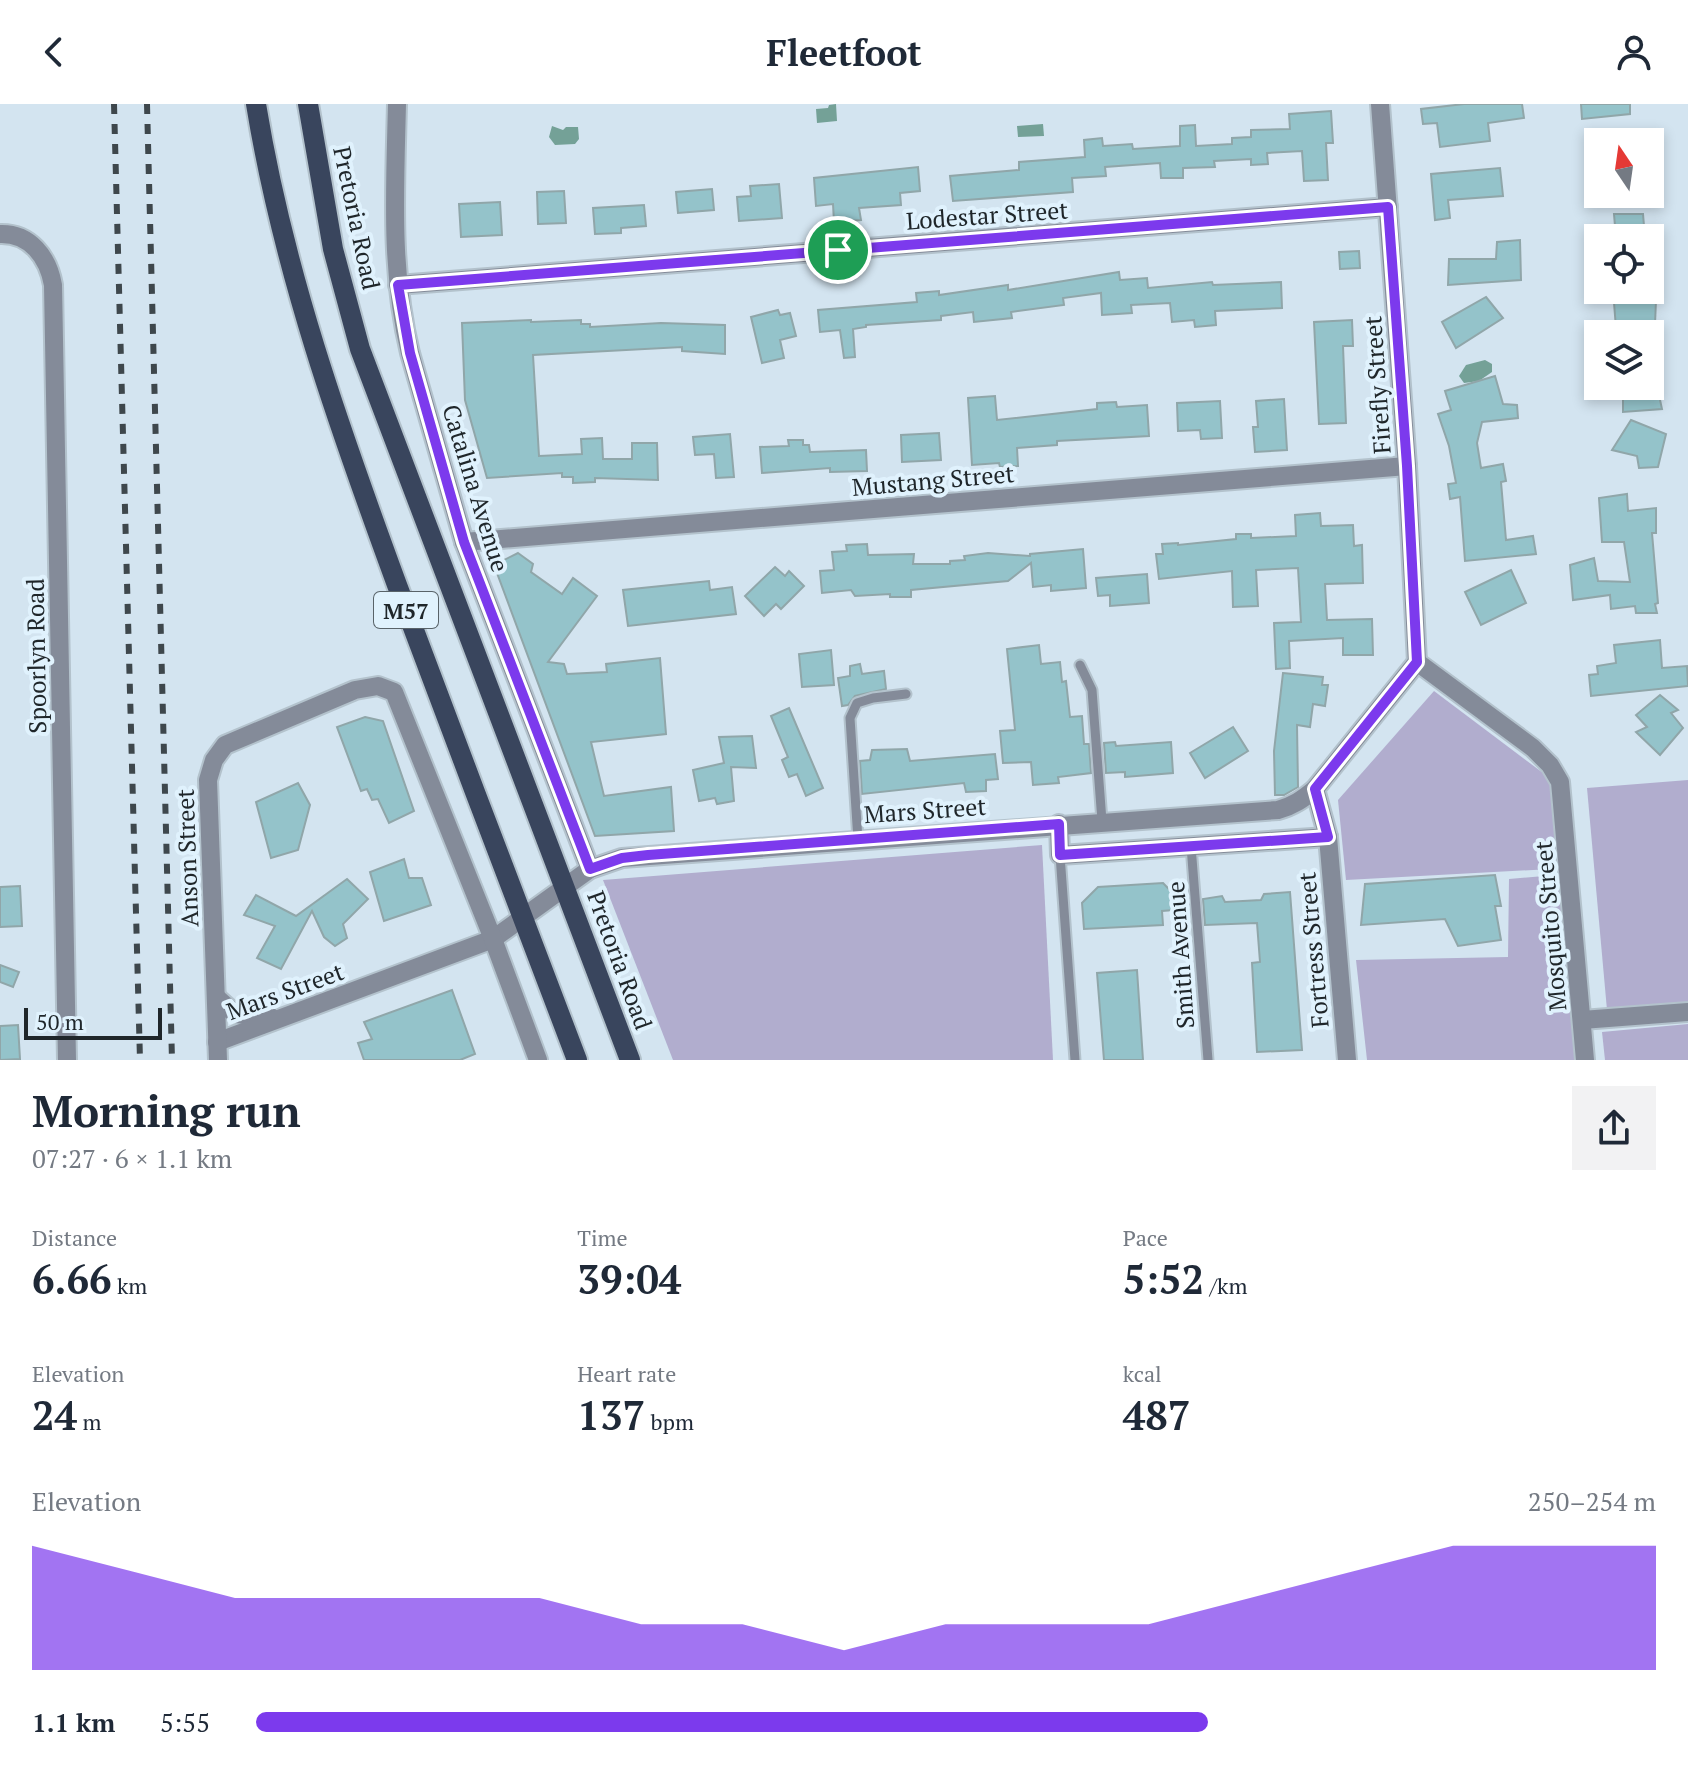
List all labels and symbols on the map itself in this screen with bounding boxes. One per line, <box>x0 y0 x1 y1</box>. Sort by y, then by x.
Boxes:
north arrow <box>1584 128 1664 208</box>
street label: Pretoria Road <box>326 143 388 293</box>
street label: Lodestar Street <box>905 193 1069 237</box>
pin <box>804 216 872 284</box>
street label: Firefly Street <box>1356 315 1398 455</box>
street label: Catalina Avenue <box>435 400 517 576</box>
street label: Mustang Street <box>851 457 1016 503</box>
street label: Spoorlyn Road <box>19 578 53 734</box>
road number: M57 <box>374 592 438 628</box>
street label: Anson Street <box>169 788 205 928</box>
street label: Mars Street <box>863 790 987 830</box>
street label: Mosquito Street <box>1527 840 1573 1012</box>
street label: Fortress Street <box>1290 871 1336 1029</box>
street label: Smith Avenue <box>1159 880 1201 1030</box>
street label: Pretoria Road <box>580 886 660 1034</box>
street label: Mars Street <box>222 955 348 1027</box>
scale bar <box>24 1004 162 1040</box>

